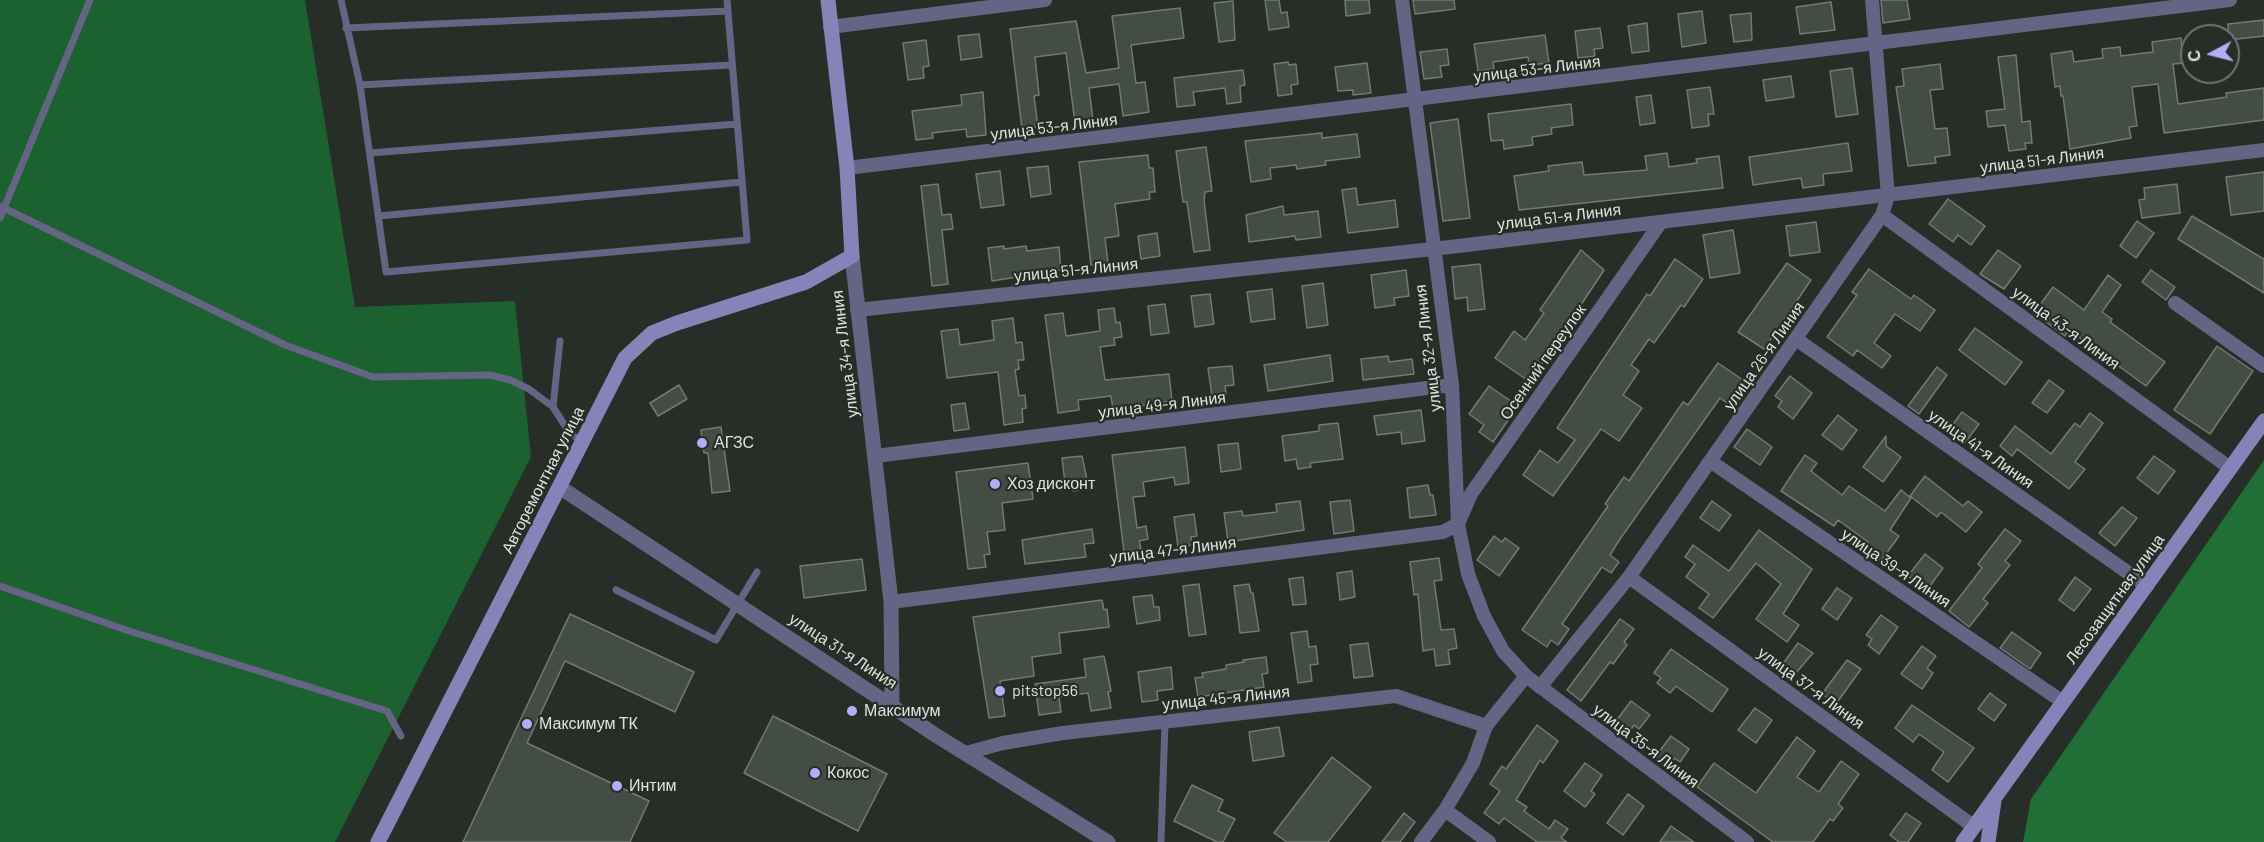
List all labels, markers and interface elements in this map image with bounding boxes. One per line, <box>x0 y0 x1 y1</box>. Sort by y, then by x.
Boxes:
north arrow <box>2180 24 2240 84</box>
text: С <box>2183 49 2204 63</box>
street label: улица 53-я Линия <box>1472 52 1602 86</box>
street label: улица 53-я Линия <box>989 110 1119 144</box>
street label: улица 51-я Линия <box>1979 143 2105 177</box>
street label: улица 51-я Линия <box>1496 200 1622 234</box>
street label: улица 51-я Линия <box>1013 254 1139 286</box>
street label: улица 32-я Линия <box>1411 283 1445 413</box>
street label: улица 43-я Линия <box>2008 283 2124 373</box>
street label: улица 34-я Линия <box>828 289 862 419</box>
street label: улица 26-я Линия <box>1719 298 1809 414</box>
street label: Осенний переулок <box>1496 301 1590 423</box>
street label: улица 49-я Линия <box>1097 388 1227 422</box>
street label: Авторемонтная улица <box>498 403 588 557</box>
street label: улица 41-я Линия <box>1925 406 2037 492</box>
place label: АГЗС <box>714 433 754 453</box>
marker: АГЗС <box>695 436 709 450</box>
place label: Хоз дисконт <box>1007 474 1095 494</box>
marker: Хоз дисконт <box>988 477 1002 491</box>
street label: улица 39-я Линия <box>1838 524 1954 612</box>
street label: Лесозащитная улица <box>2062 530 2168 668</box>
street label: улица 47-я Линия <box>1109 533 1237 567</box>
street label: улица 31-я Линия <box>785 609 901 693</box>
street label: улица 37-я Линия <box>1754 643 1868 733</box>
place label: pitstop56 <box>1012 681 1078 701</box>
street label: улица 45-я Линия <box>1161 682 1291 714</box>
marker: pitstop56 <box>993 684 1007 698</box>
street label: улица 35-я Линия <box>1589 700 1703 792</box>
place label: Максимум <box>864 701 941 721</box>
marker: Максимум <box>845 704 859 718</box>
place label: Максимум ТК <box>539 714 638 734</box>
marker: Максимум ТК <box>520 717 534 731</box>
place label: Кокос <box>827 763 869 783</box>
marker: Кокос <box>808 766 822 780</box>
place label: Интим <box>629 776 677 796</box>
marker: Интим <box>610 779 624 793</box>

